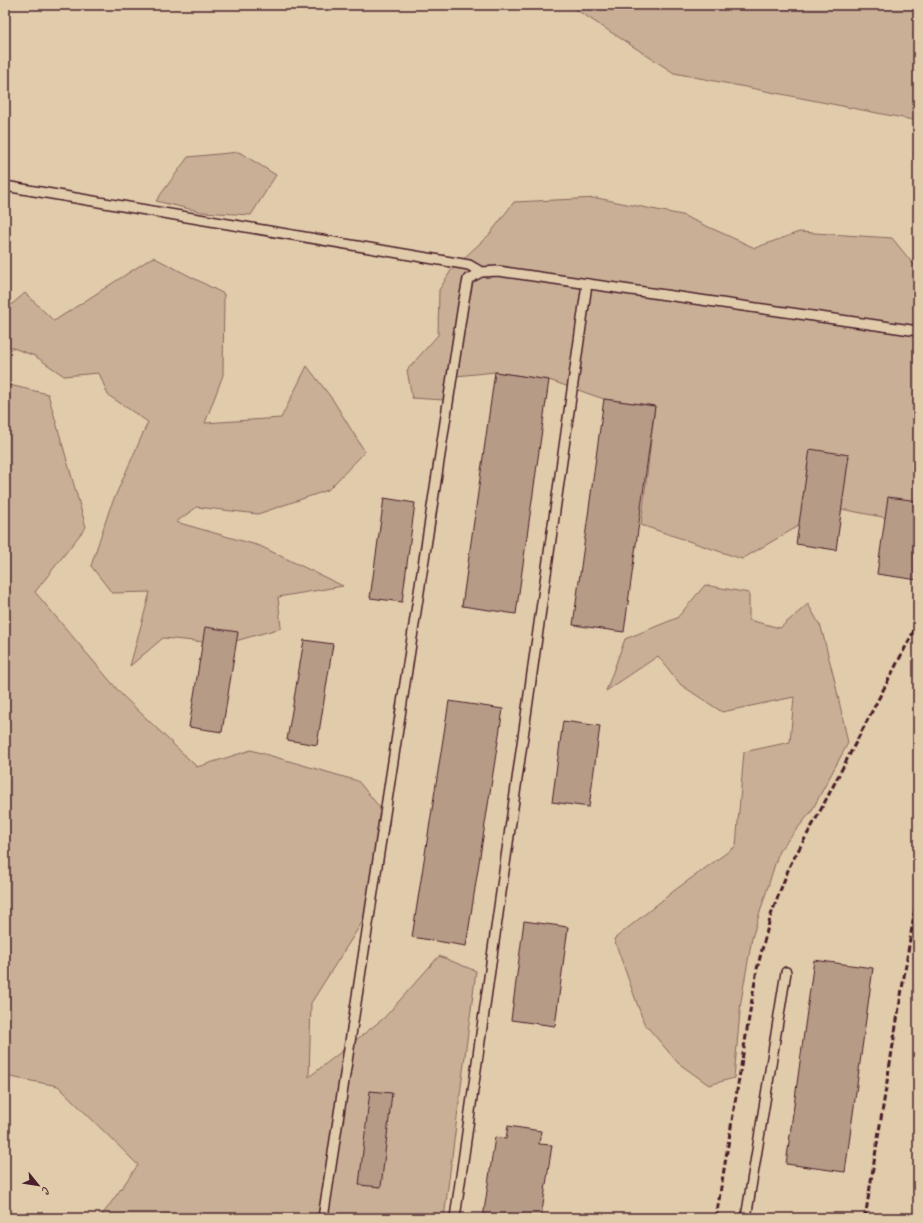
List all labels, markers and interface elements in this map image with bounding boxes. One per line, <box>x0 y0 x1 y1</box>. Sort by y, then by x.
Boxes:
north arrow <box>18 1165 58 1205</box>
text: С <box>38 1184 54 1197</box>

